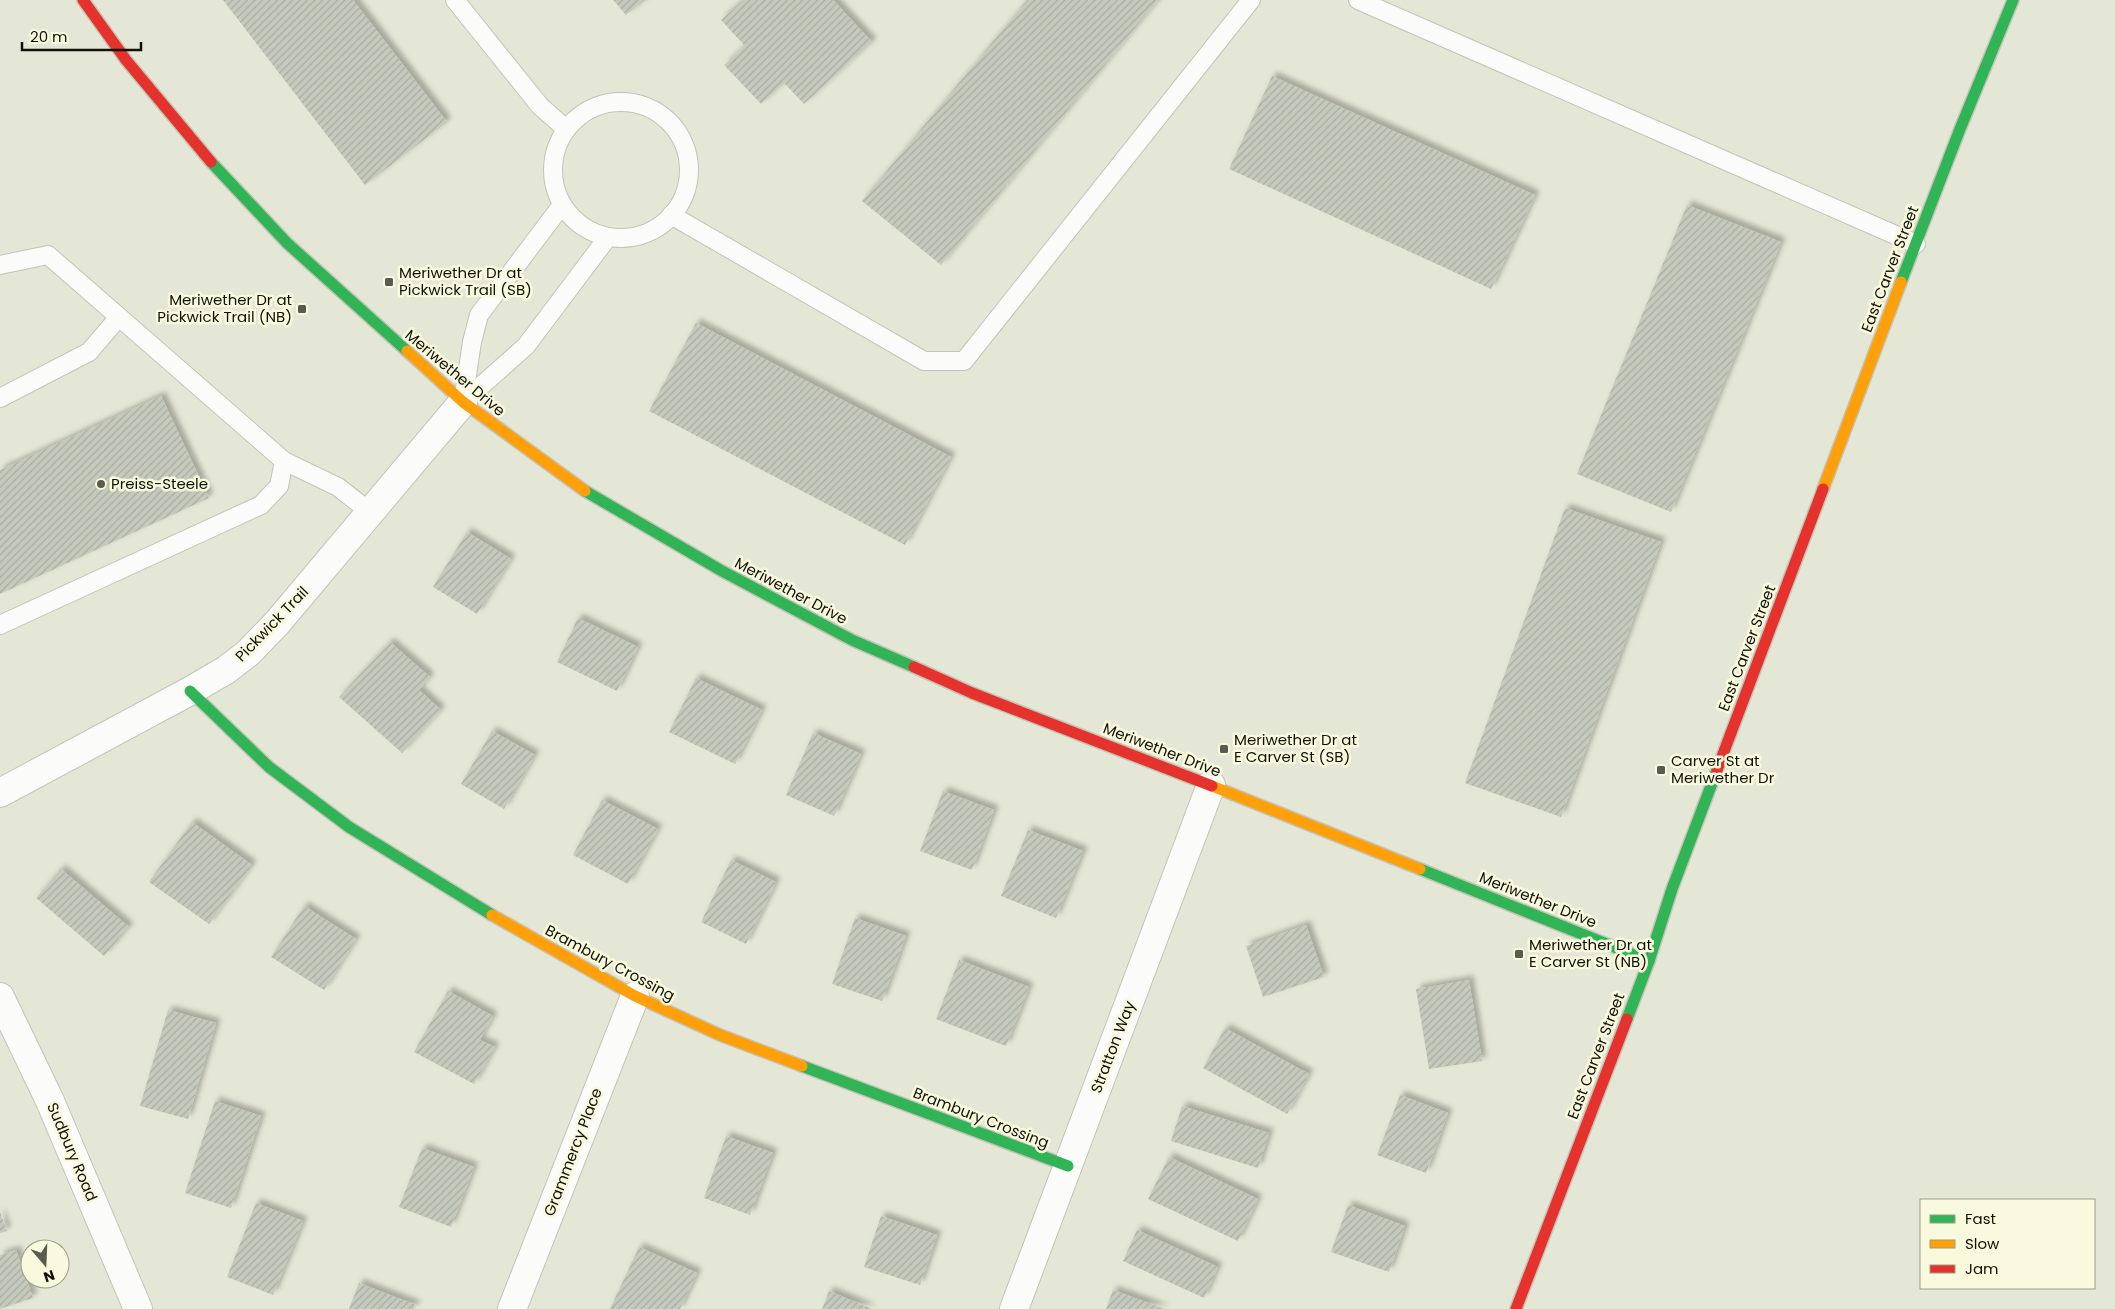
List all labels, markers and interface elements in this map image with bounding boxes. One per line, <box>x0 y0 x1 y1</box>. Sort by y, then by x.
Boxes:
scale bar <box>22 20 141 52</box>
text: 20 m <box>30 26 68 47</box>
street label: East Carver Street <box>1856 203 1923 335</box>
place label: Meriwether Dr at Pickwick Trail (SB) <box>399 262 532 300</box>
marker: Meriwether Dr at Pickwick Trail (SB) <box>383 276 395 288</box>
place label: Meriwether Dr at Pickwick Trail (NB) <box>157 289 292 327</box>
marker: Meriwether Dr at Pickwick Trail (NB) <box>296 303 308 315</box>
street label: Meriwether Drive <box>401 325 510 421</box>
place label: Preiss-Steele <box>111 473 208 494</box>
marker: Preiss-Steele <box>95 478 107 490</box>
street label: Meriwether Drive <box>731 552 851 629</box>
street label: Pickwick Trail <box>230 581 313 666</box>
street label: East Carver Street <box>1713 582 1780 714</box>
street label: Meriwether Drive <box>1100 717 1224 782</box>
place label: Meriwether Dr at E Carver St (SB) <box>1234 729 1357 767</box>
marker: Meriwether Dr at E Carver St (SB) <box>1218 743 1230 755</box>
place label: Carver St at Meriwether Dr <box>1671 750 1775 788</box>
marker: Carver St at Meriwether Dr <box>1655 764 1667 776</box>
street label: Meriwether Drive <box>1476 866 1600 933</box>
street label: Brambury Crossing <box>542 919 679 1006</box>
place label: Meriwether Dr at E Carver St (NB) <box>1529 934 1652 972</box>
marker: Meriwether Dr at E Carver St (NB) <box>1513 948 1525 960</box>
street label: East Carver Street <box>1562 990 1629 1122</box>
street label: Stratton Way <box>1085 997 1140 1096</box>
street label: Brambury Crossing <box>910 1082 1052 1153</box>
street label: Grammercy Place <box>538 1085 607 1219</box>
street label: Sudbury Road <box>42 1099 103 1204</box>
legend <box>1920 1199 2095 1289</box>
text: Fast <box>1965 1208 1996 1229</box>
text: Slow <box>1965 1233 2000 1254</box>
north arrow <box>20 1239 70 1289</box>
text: Jam <box>1965 1258 1999 1279</box>
text: N <box>41 1265 57 1287</box>

